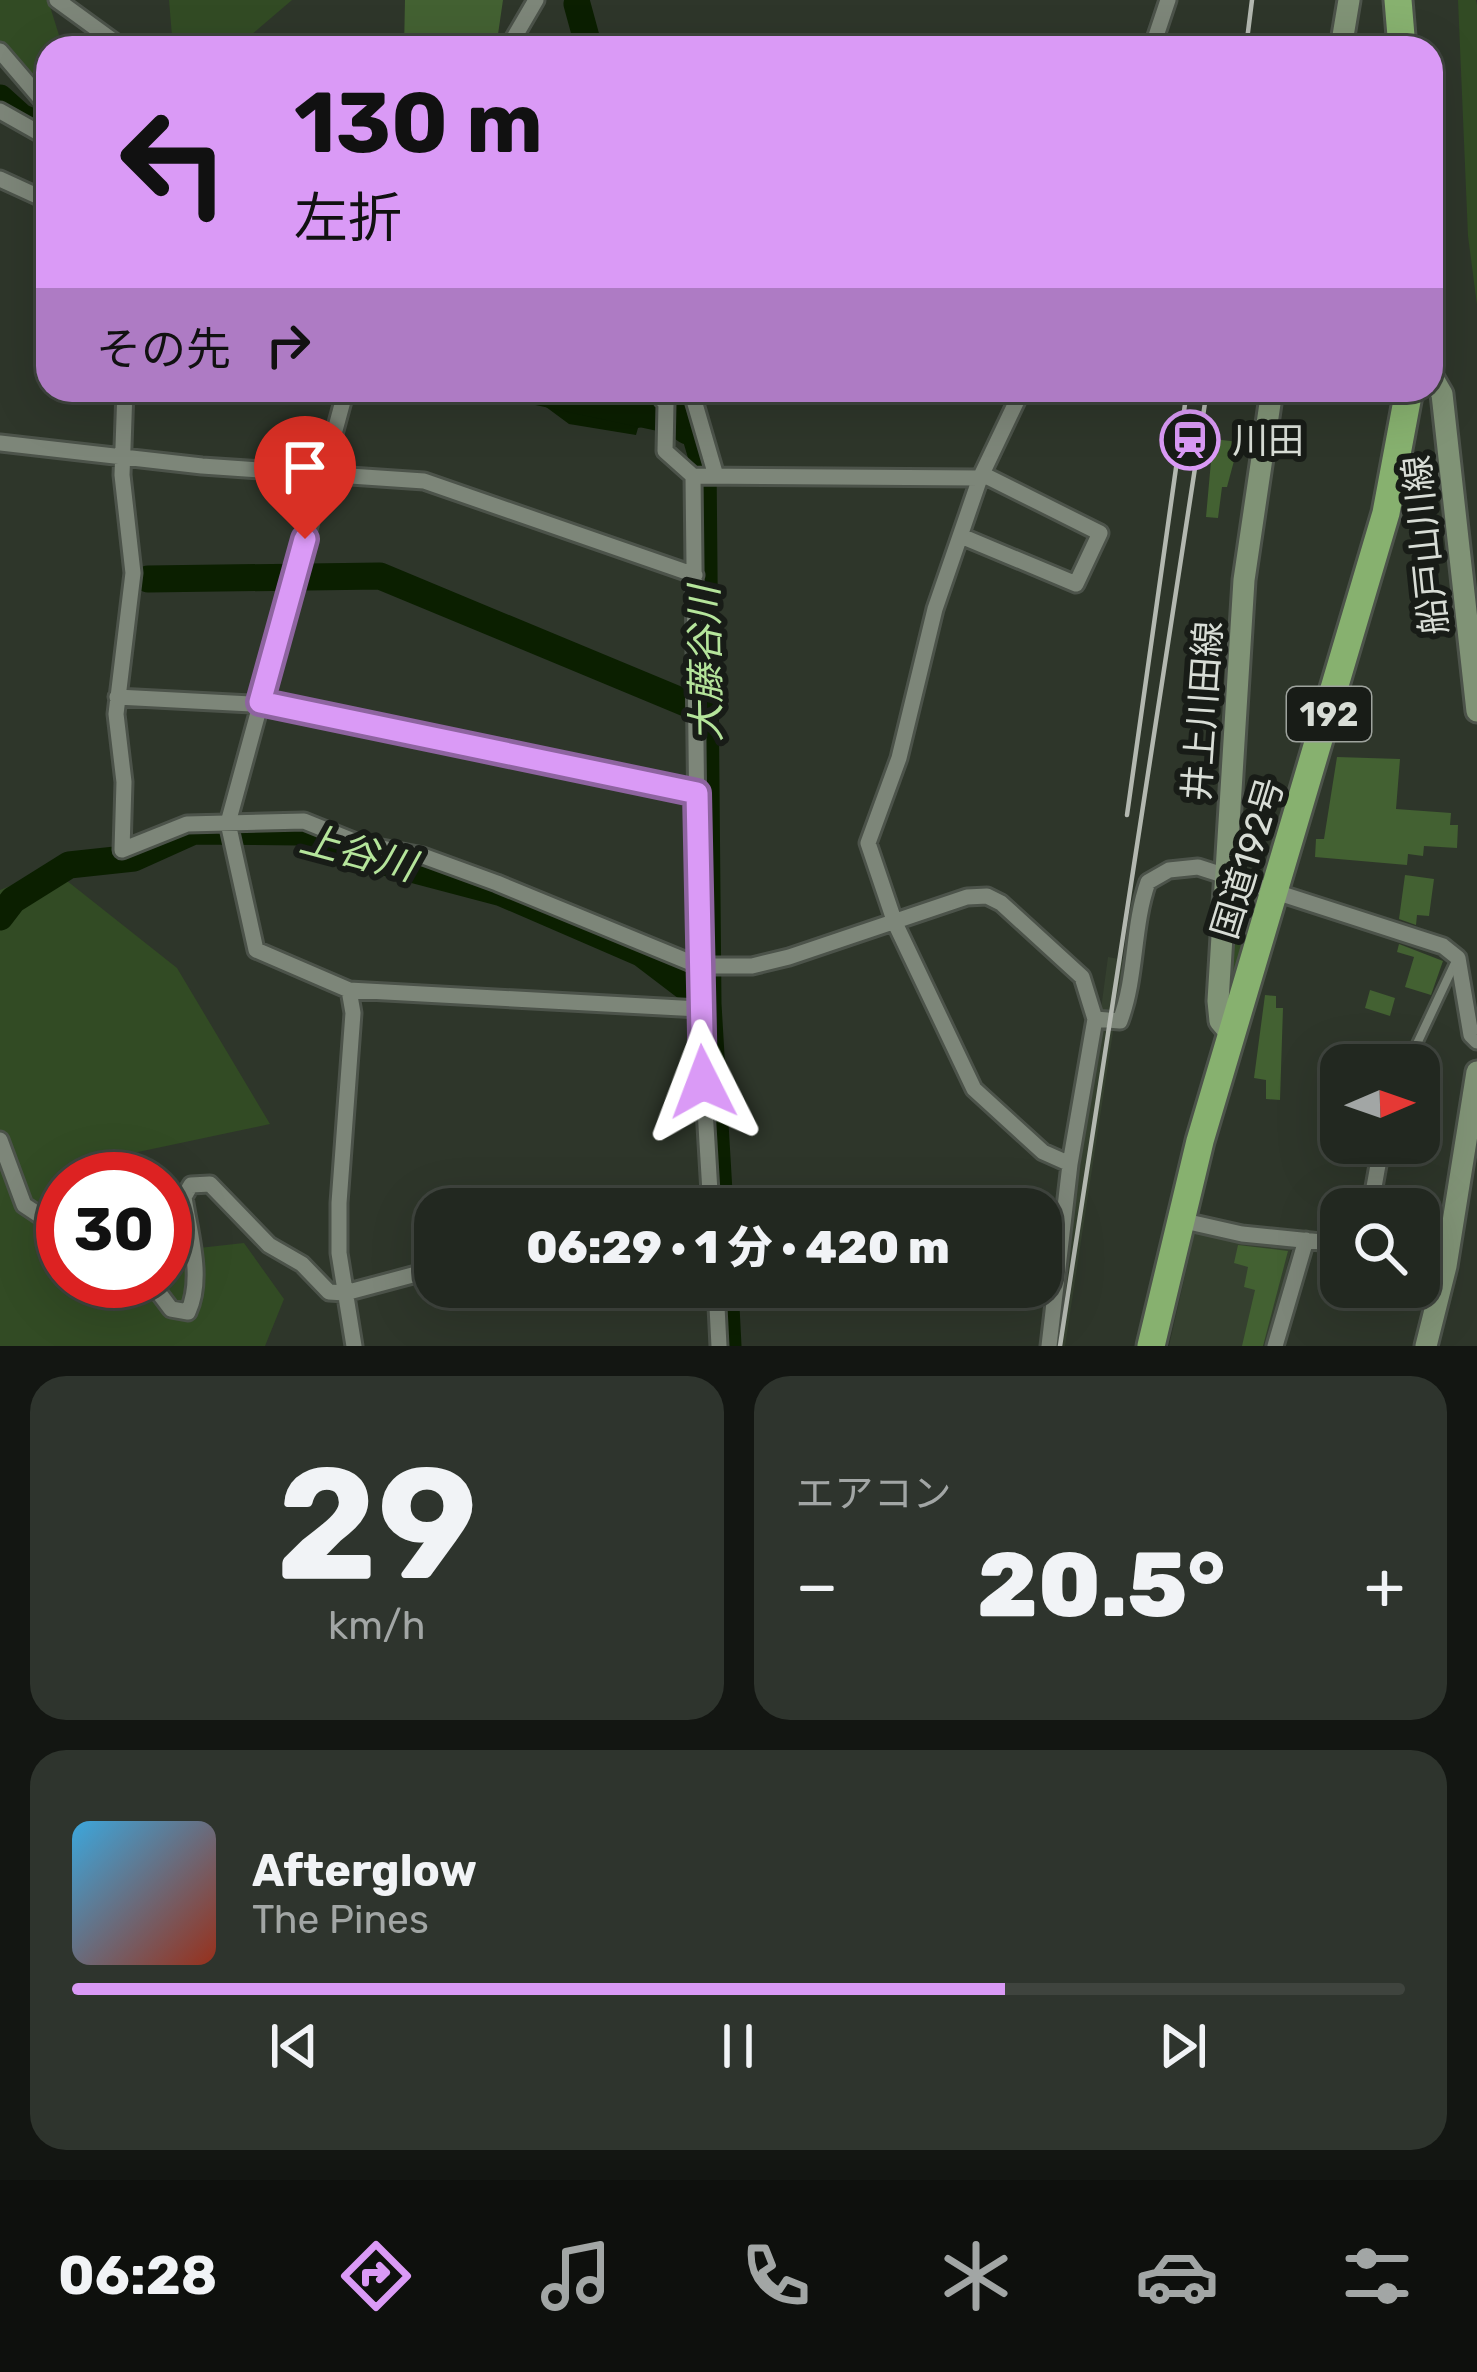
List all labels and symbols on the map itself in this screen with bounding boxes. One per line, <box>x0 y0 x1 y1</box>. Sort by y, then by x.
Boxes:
station icon: 川田 <box>1159 409 1221 471</box>
pin <box>254 416 356 539</box>
place label: 川田 <box>1232 419 1304 462</box>
street label: 船戸山川線 <box>1395 453 1456 637</box>
water label: 大藤谷川 <box>682 582 730 742</box>
street label: 井上川田線 <box>1175 620 1230 802</box>
road number: 192 <box>1287 687 1371 741</box>
street label: 国道192号 <box>1203 773 1292 944</box>
water label: 上谷川 <box>295 816 424 891</box>
position arrow <box>640 1019 766 1145</box>
north arrow <box>1320 1044 1440 1164</box>
speed limit sign: 30 <box>36 1152 192 1308</box>

